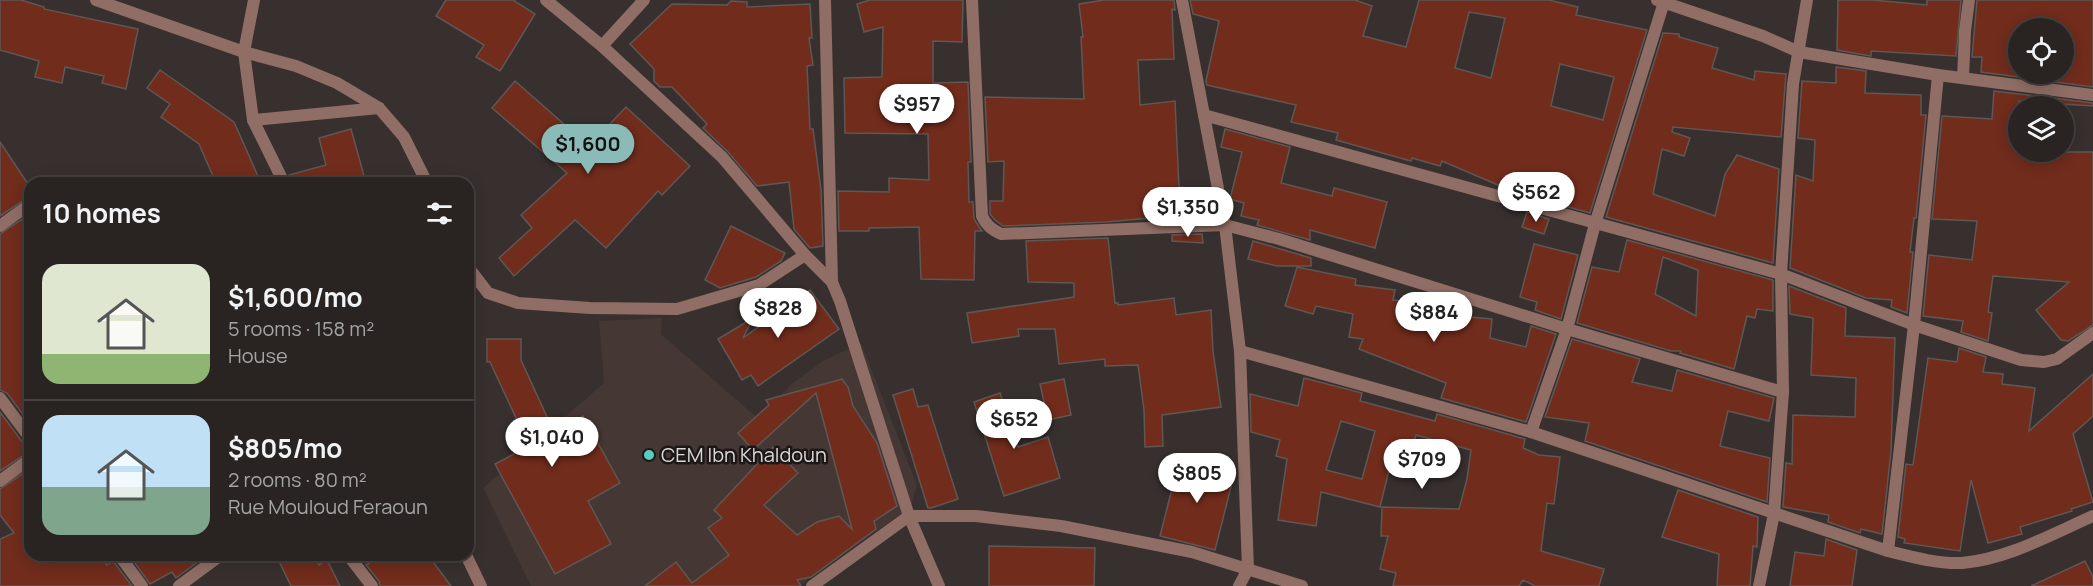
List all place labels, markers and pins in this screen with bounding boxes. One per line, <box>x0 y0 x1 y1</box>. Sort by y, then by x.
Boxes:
pin: $957 <box>881 84 953 135</box>
pin: $1,600 <box>539 124 637 175</box>
pin: $562 <box>1500 172 1572 223</box>
pin: $1,350 <box>1139 187 1237 238</box>
pin: $828 <box>742 288 814 339</box>
pin: $884 <box>1398 292 1470 343</box>
pin: $652 <box>978 399 1050 450</box>
pin: $1,040 <box>503 417 601 468</box>
pin: $709 <box>1386 439 1458 490</box>
place label: CEM Ibn Khaldoun <box>661 441 827 468</box>
marker: CEM Ibn Khaldoun <box>642 448 656 462</box>
pin: $805 <box>1161 453 1233 504</box>

